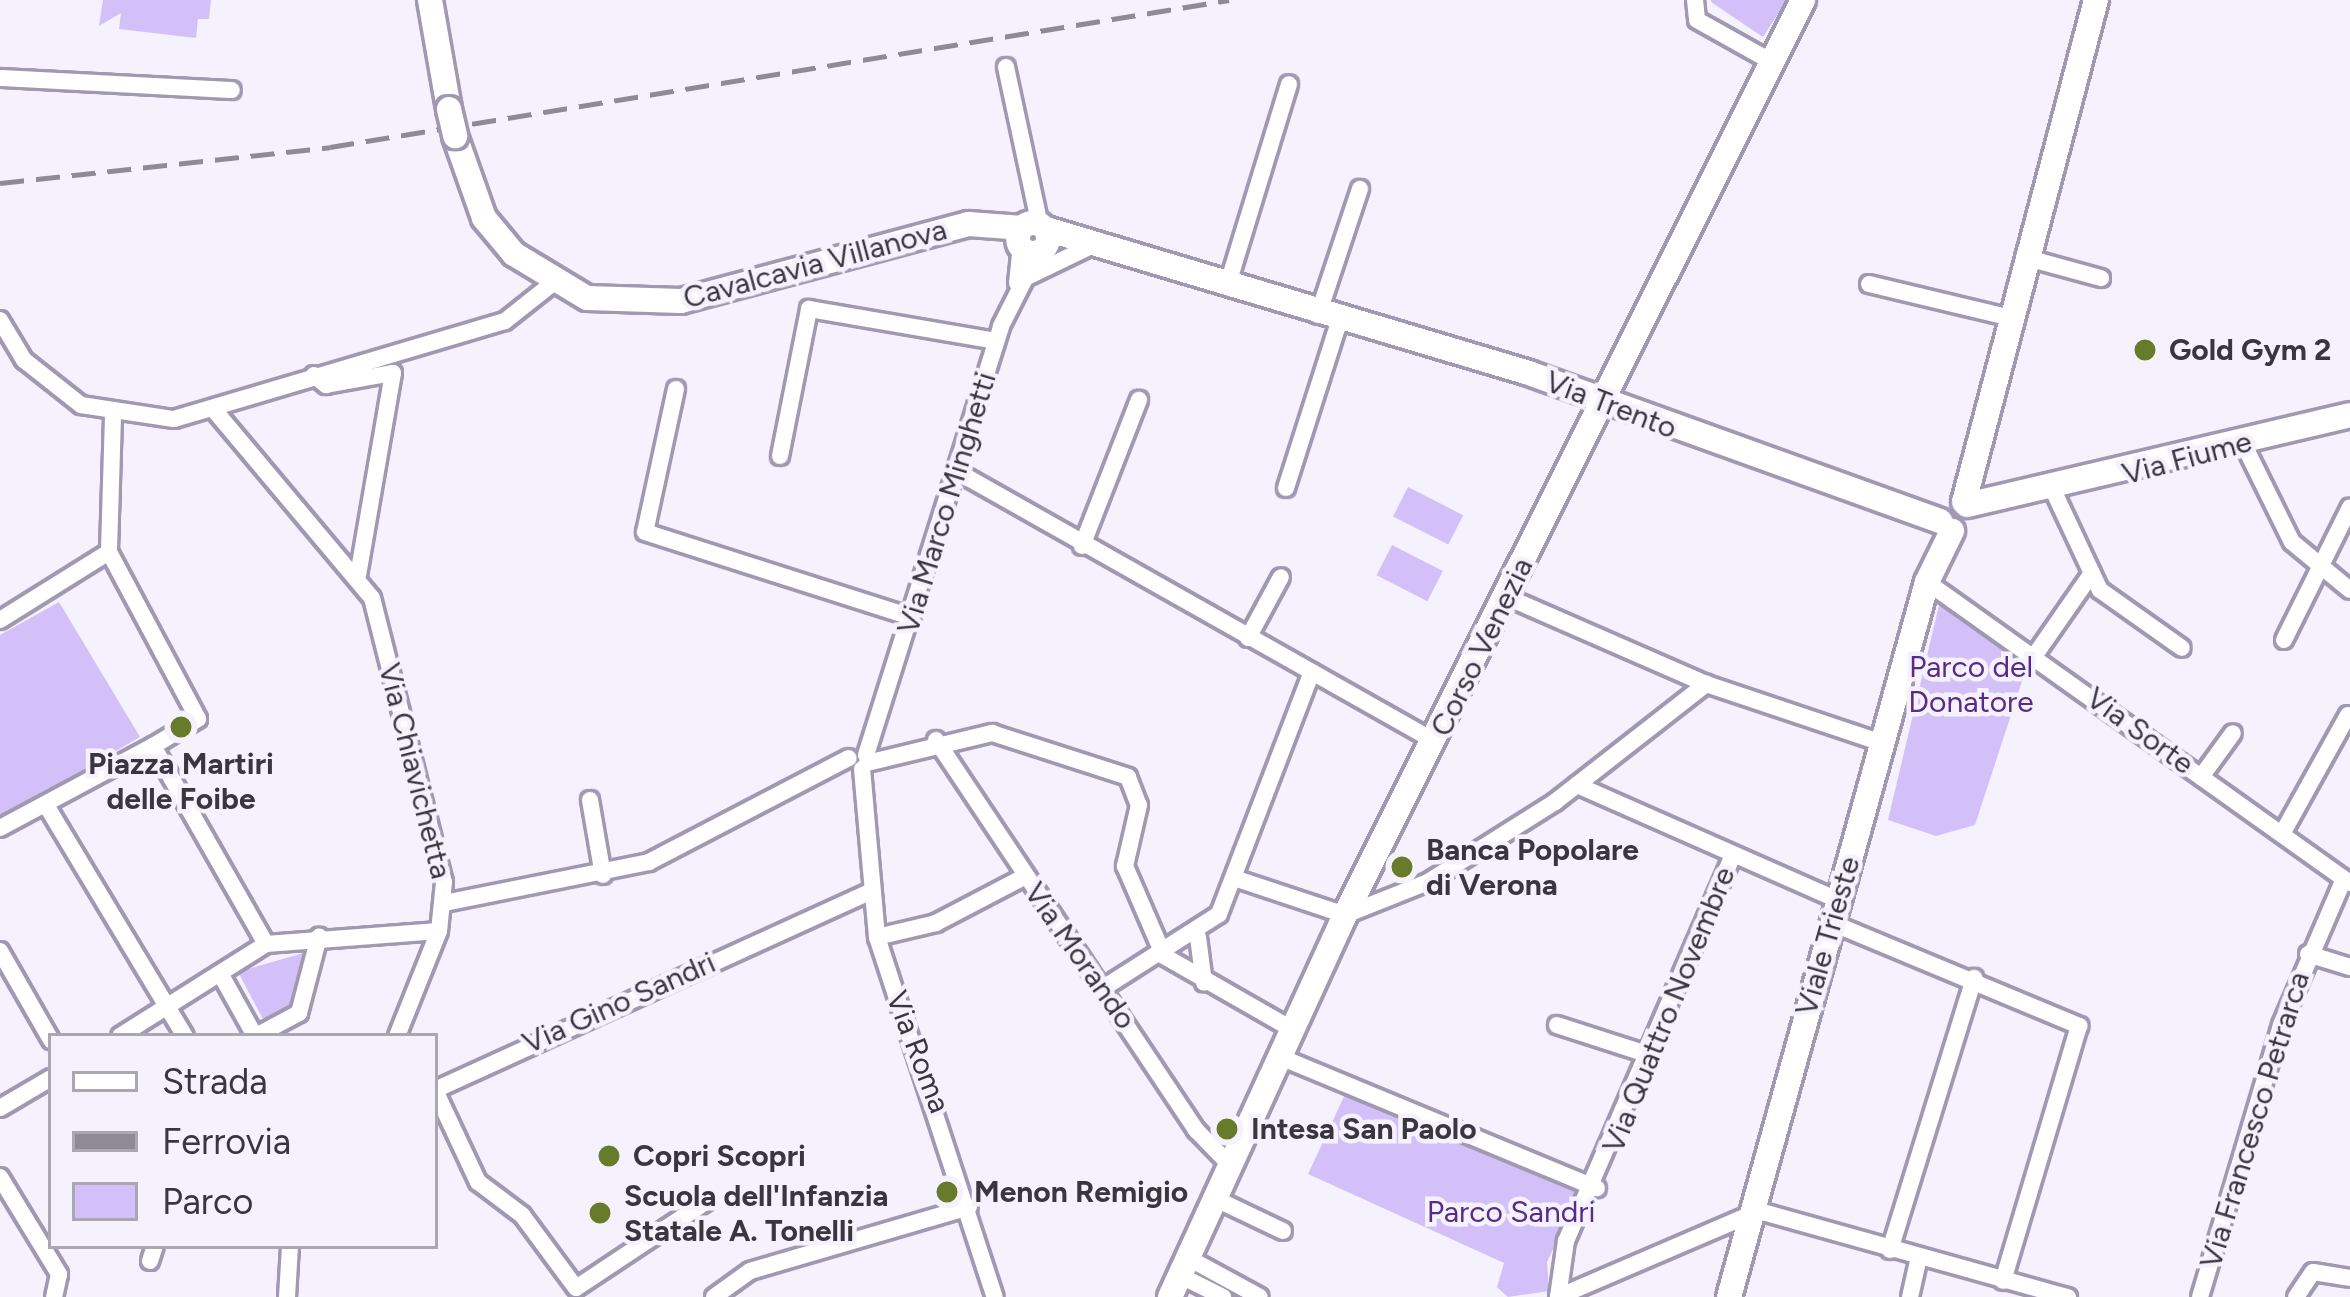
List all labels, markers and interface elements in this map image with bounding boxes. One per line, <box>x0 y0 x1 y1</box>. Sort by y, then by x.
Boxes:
street label: Cavalcavia Villanova <box>679 212 951 316</box>
place label: Gold Gym 2 <box>2169 332 2331 368</box>
marker: Gold Gym 2 <box>2132 337 2158 363</box>
street label: Via Trento <box>1540 364 1682 446</box>
street label: Via Marco Minghetti <box>890 368 1004 638</box>
street label: Via Fiume <box>2118 423 2256 493</box>
street label: Corso Venezia <box>1423 552 1541 742</box>
park label: Parco del Donatore <box>1908 649 2034 720</box>
street label: Via Chiavichetta <box>371 660 459 882</box>
street label: Via Sorte <box>2079 680 2201 782</box>
marker: Piazza Martiri delle Foibe <box>168 714 194 740</box>
place label: Piazza Martiri delle Foibe <box>88 746 274 816</box>
place label: Banca Popolare di Verona <box>1426 832 1639 902</box>
street label: Viale Trieste <box>1788 852 1868 1020</box>
marker: Banca Popolare di Verona <box>1389 854 1415 880</box>
street label: Via Quattro Novembre <box>1595 862 1743 1158</box>
street label: Via Morando <box>1016 876 1144 1036</box>
street label: Via Gino Sandri <box>517 944 721 1062</box>
street label: Via Francesco Petrarca <box>2193 967 2317 1273</box>
street label: Via Roma <box>878 986 958 1118</box>
legend <box>48 1033 438 1249</box>
text: Strada <box>162 1060 268 1103</box>
place label: Intesa San Paolo <box>1251 1111 1477 1147</box>
marker: Intesa San Paolo <box>1214 1116 1240 1142</box>
text: Ferrovia <box>162 1120 291 1163</box>
place label: Copri Scopri <box>633 1138 806 1174</box>
marker: Copri Scopri <box>596 1143 622 1169</box>
place label: Menon Remigio <box>974 1174 1188 1210</box>
marker: Menon Remigio <box>931 1176 963 1208</box>
place label: Scuola dell'Infanzia Statale A. Tonelli <box>624 1178 888 1248</box>
text: Parco <box>162 1180 253 1223</box>
park label: Parco Sandri <box>1427 1194 1595 1230</box>
marker: Scuola dell'Infanzia Statale A. Tonelli <box>587 1200 613 1226</box>

